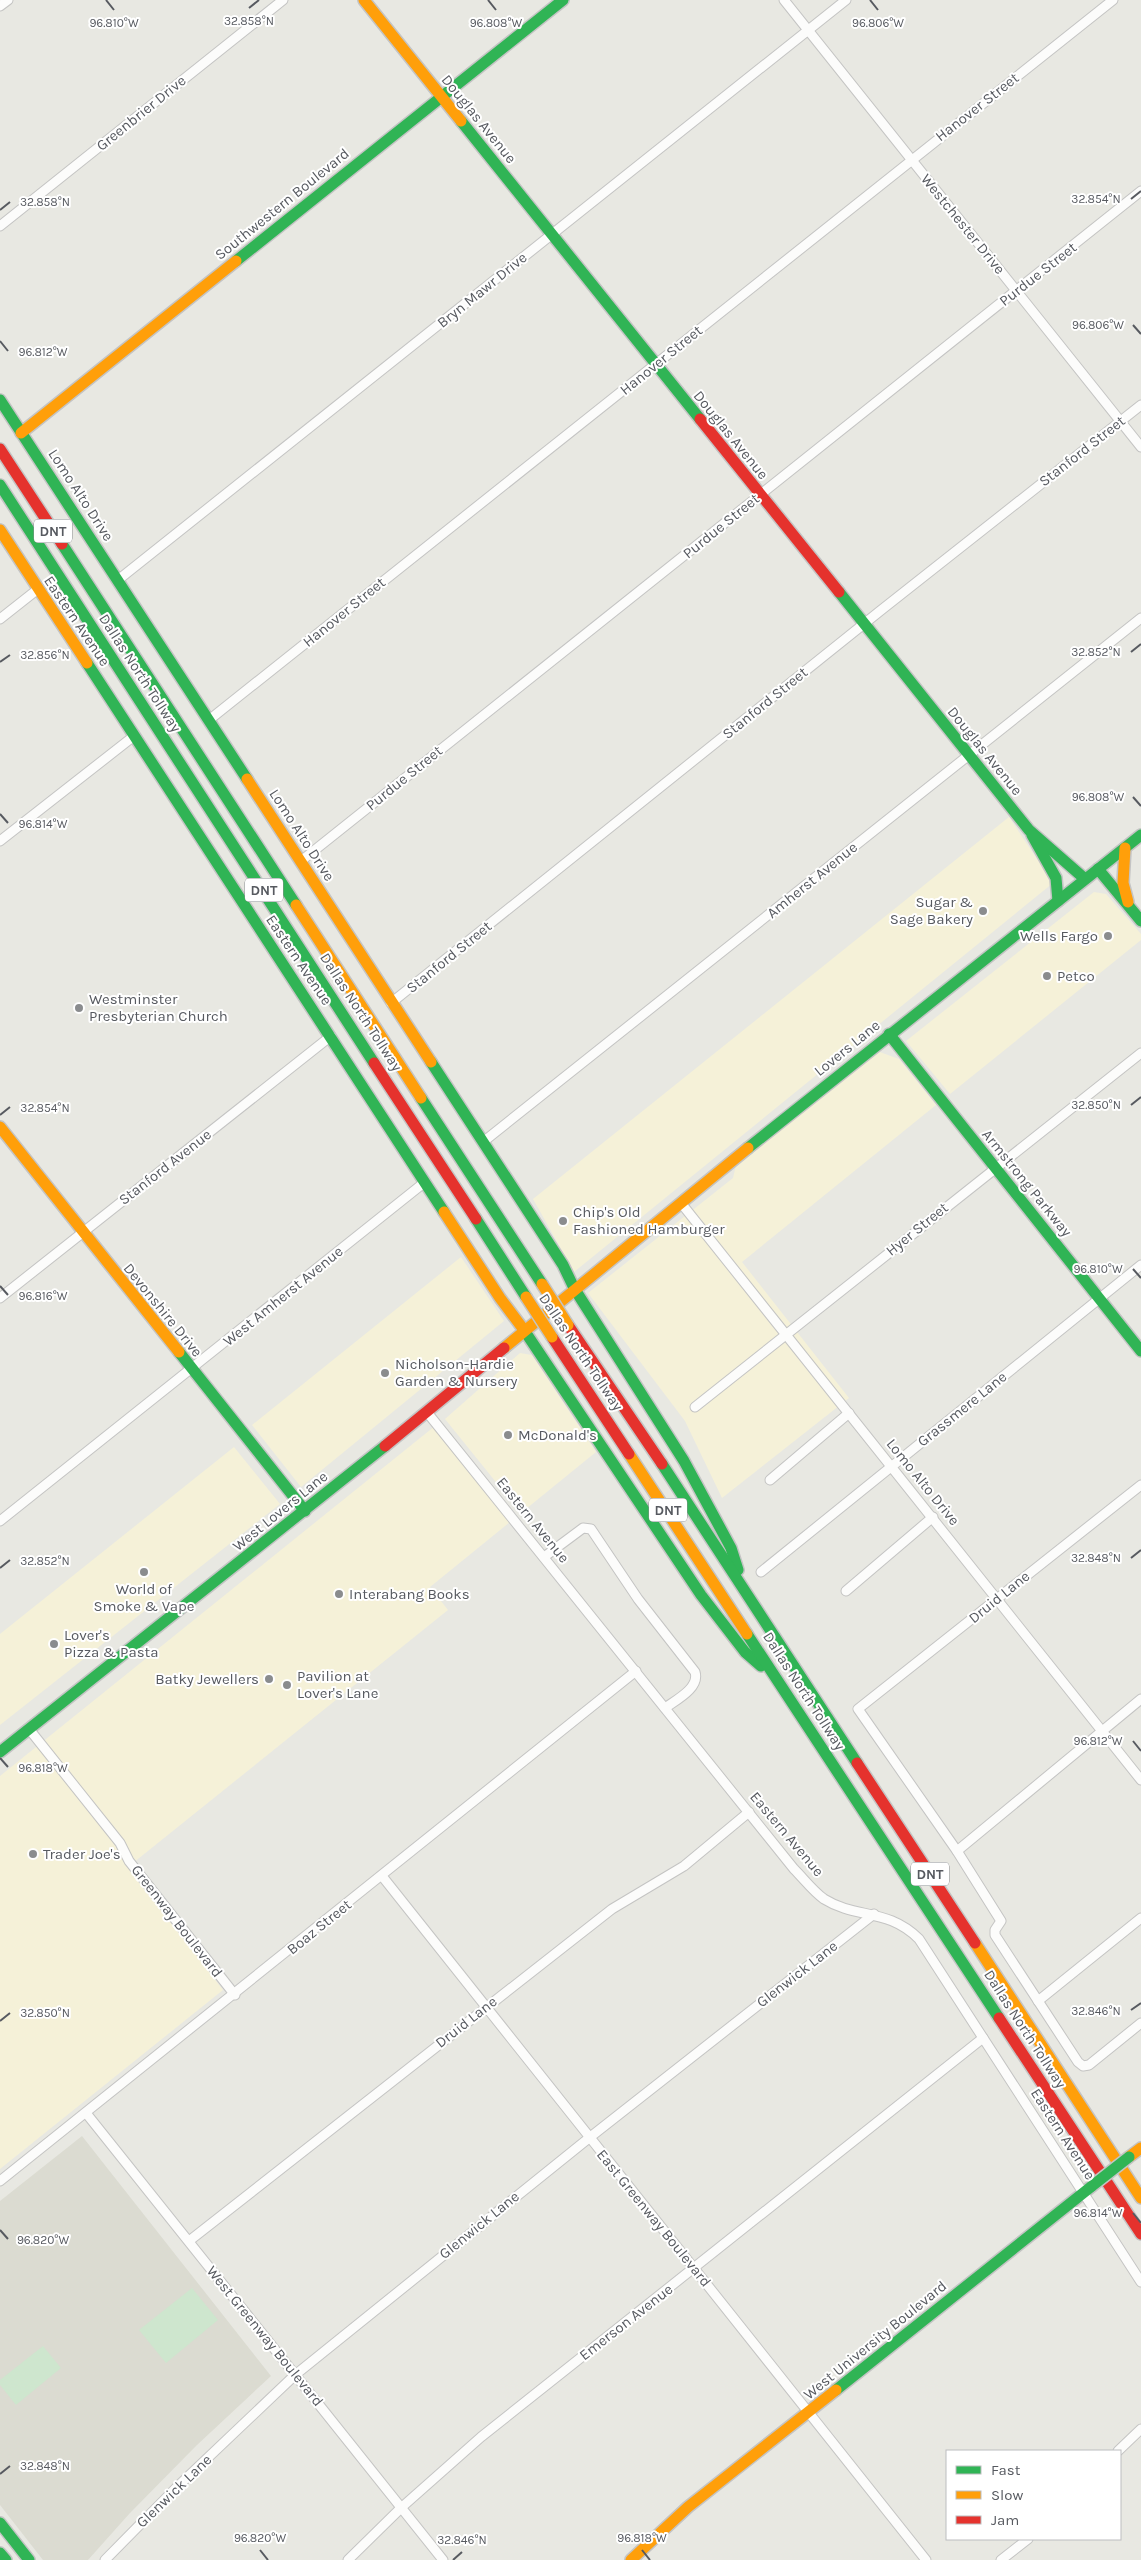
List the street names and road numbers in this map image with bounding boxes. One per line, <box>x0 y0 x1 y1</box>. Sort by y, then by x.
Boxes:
street label: Hanover Street <box>932 69 1023 145</box>
street label: Greenbrier Drive <box>93 71 189 155</box>
street label: Douglas Avenue <box>438 71 520 167</box>
street label: Southwestern Boulevard <box>211 144 353 264</box>
street label: Westchester Drive <box>917 170 1009 278</box>
street label: Purdue Street <box>996 238 1081 310</box>
street label: Bryn Mawr Drive <box>434 248 530 332</box>
street label: Hanover Street <box>616 321 706 399</box>
street label: Douglas Avenue <box>690 387 772 483</box>
street label: Stanford Street <box>1035 412 1129 490</box>
street label: Lomo Alto Drive <box>45 446 117 544</box>
street label: Purdue Street <box>679 489 763 562</box>
road number: DNT <box>34 520 72 542</box>
street label: Eastern Avenue <box>40 572 114 670</box>
street label: Hanover Street <box>299 573 389 651</box>
street label: Dallas North Tollway <box>95 610 185 736</box>
street label: Stanford Street <box>719 663 812 743</box>
street label: Douglas Avenue <box>944 703 1026 799</box>
street label: Purdue Street <box>362 741 446 814</box>
street label: Lomo Alto Drive <box>266 786 338 884</box>
street label: Amherst Avenue <box>763 838 861 922</box>
road number: DNT <box>245 878 283 902</box>
street label: Eastern Avenue <box>262 911 336 1009</box>
street label: Stanford Street <box>403 917 496 997</box>
street label: Dallas North Tollway <box>316 949 406 1075</box>
street label: Lovers Lane <box>811 1016 883 1080</box>
street label: Stanford Avenue <box>115 1125 215 1209</box>
street label: Armstrong Parkway <box>978 1126 1076 1240</box>
street label: Hyer Street <box>882 1198 952 1260</box>
street label: West Amherst Avenue <box>219 1242 347 1350</box>
street label: Devonshire Drive <box>120 1259 206 1361</box>
street label: Dallas North Tollway <box>535 1290 627 1414</box>
street label: Grassmere Lane <box>914 1368 1010 1450</box>
street label: Lomo Alto Drive <box>883 1435 963 1529</box>
street label: West Lovers Lane <box>229 1467 331 1555</box>
street label: Eastern Avenue <box>493 1473 573 1567</box>
road number: DNT <box>649 1498 687 1522</box>
street label: Druid Lane <box>965 1567 1033 1627</box>
street label: Dallas North Tollway <box>759 1628 849 1754</box>
street label: Eastern Avenue <box>746 1788 828 1880</box>
street label: Greenway Boulevard <box>127 1861 227 1981</box>
road number: DNT <box>911 1862 949 1886</box>
street label: Boaz Street <box>283 1895 355 1958</box>
street label: Glenwick Lane <box>753 1937 841 2011</box>
street label: Dallas North Tollway <box>980 1966 1070 2092</box>
street label: Druid Lane <box>432 1992 500 2052</box>
street label: Eastern Avenue <box>1027 2085 1099 2183</box>
street label: East Greenway Boulevard <box>593 2146 715 2290</box>
street label: Glenwick Lane <box>435 2187 523 2263</box>
street label: West Greenway Boulevard <box>203 2262 327 2410</box>
street label: West University Boulevard <box>800 2277 950 2403</box>
street label: Emerson Avenue <box>576 2280 676 2364</box>
street label: Glenwick Lane <box>133 2451 215 2531</box>

